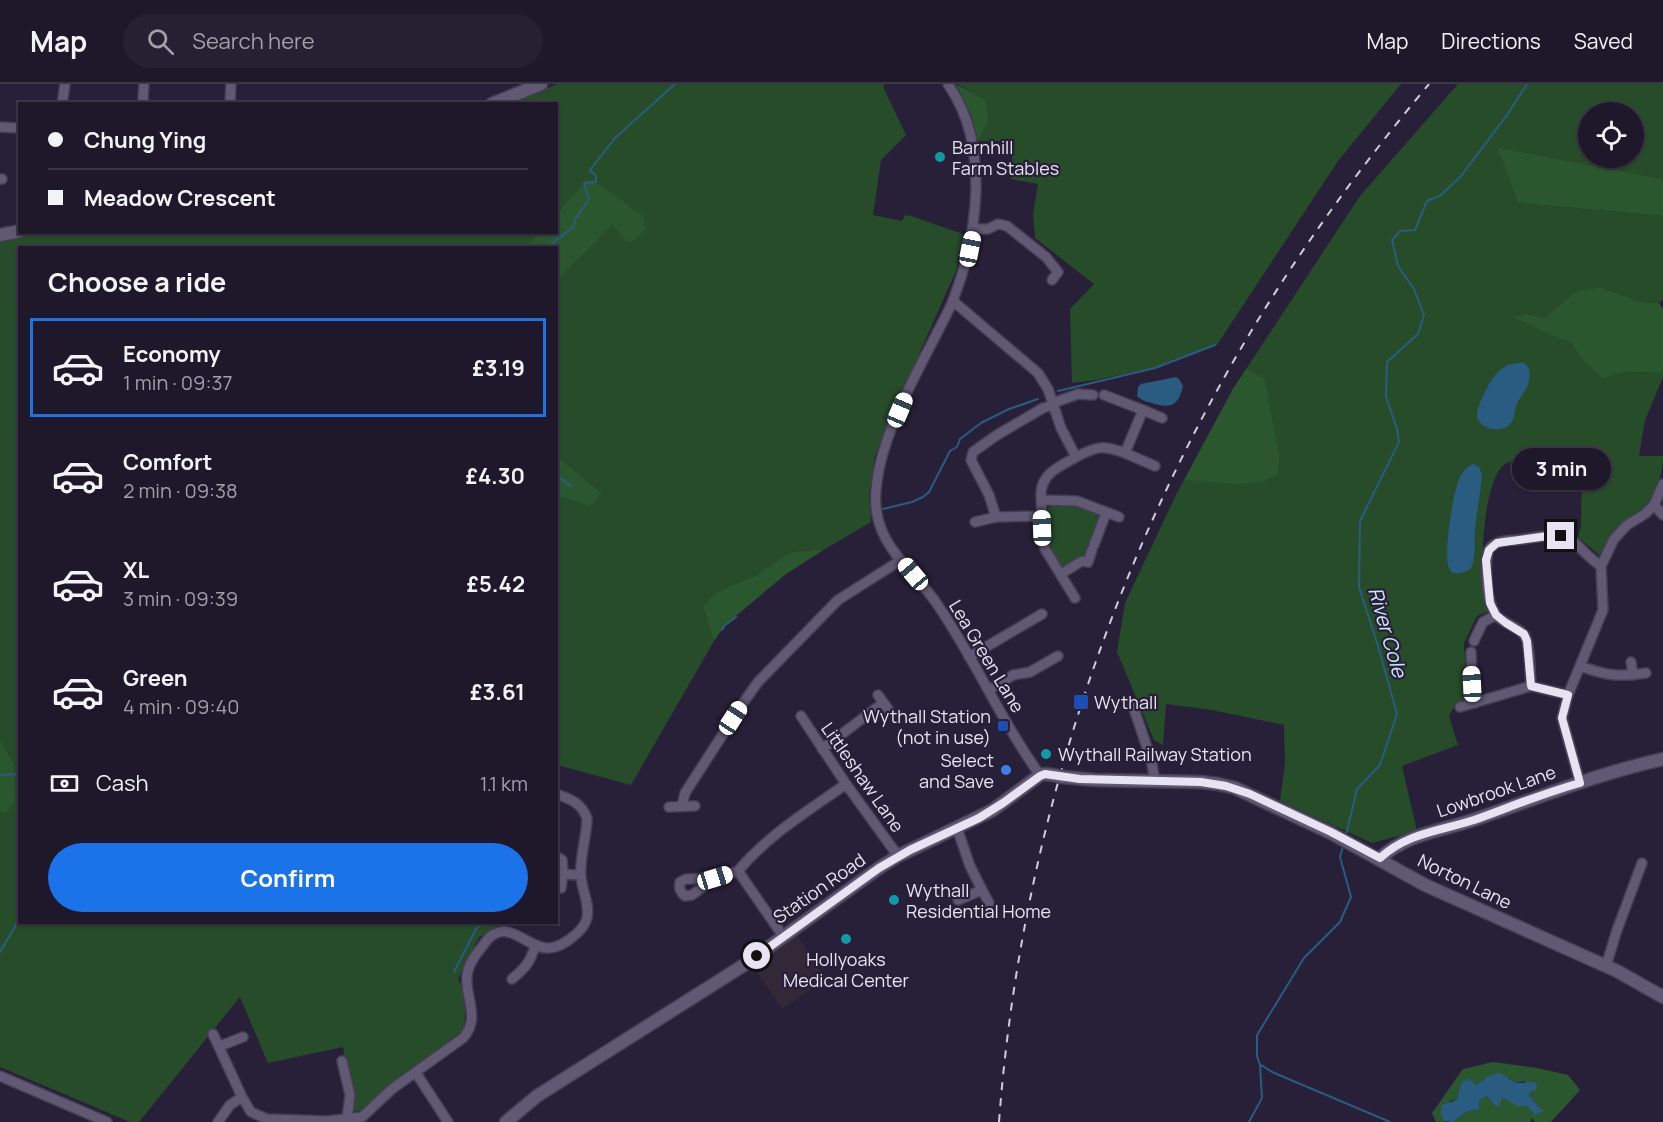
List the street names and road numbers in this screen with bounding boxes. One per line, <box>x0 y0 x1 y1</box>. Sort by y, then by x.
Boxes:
street label: Lea Green Lane <box>944 595 1030 717</box>
street label: Littleshaw Lane <box>816 717 910 837</box>
street label: Lowbrook Lane <box>1433 759 1559 823</box>
street label: Station Road <box>768 847 870 929</box>
street label: Norton Lane <box>1414 848 1516 914</box>

